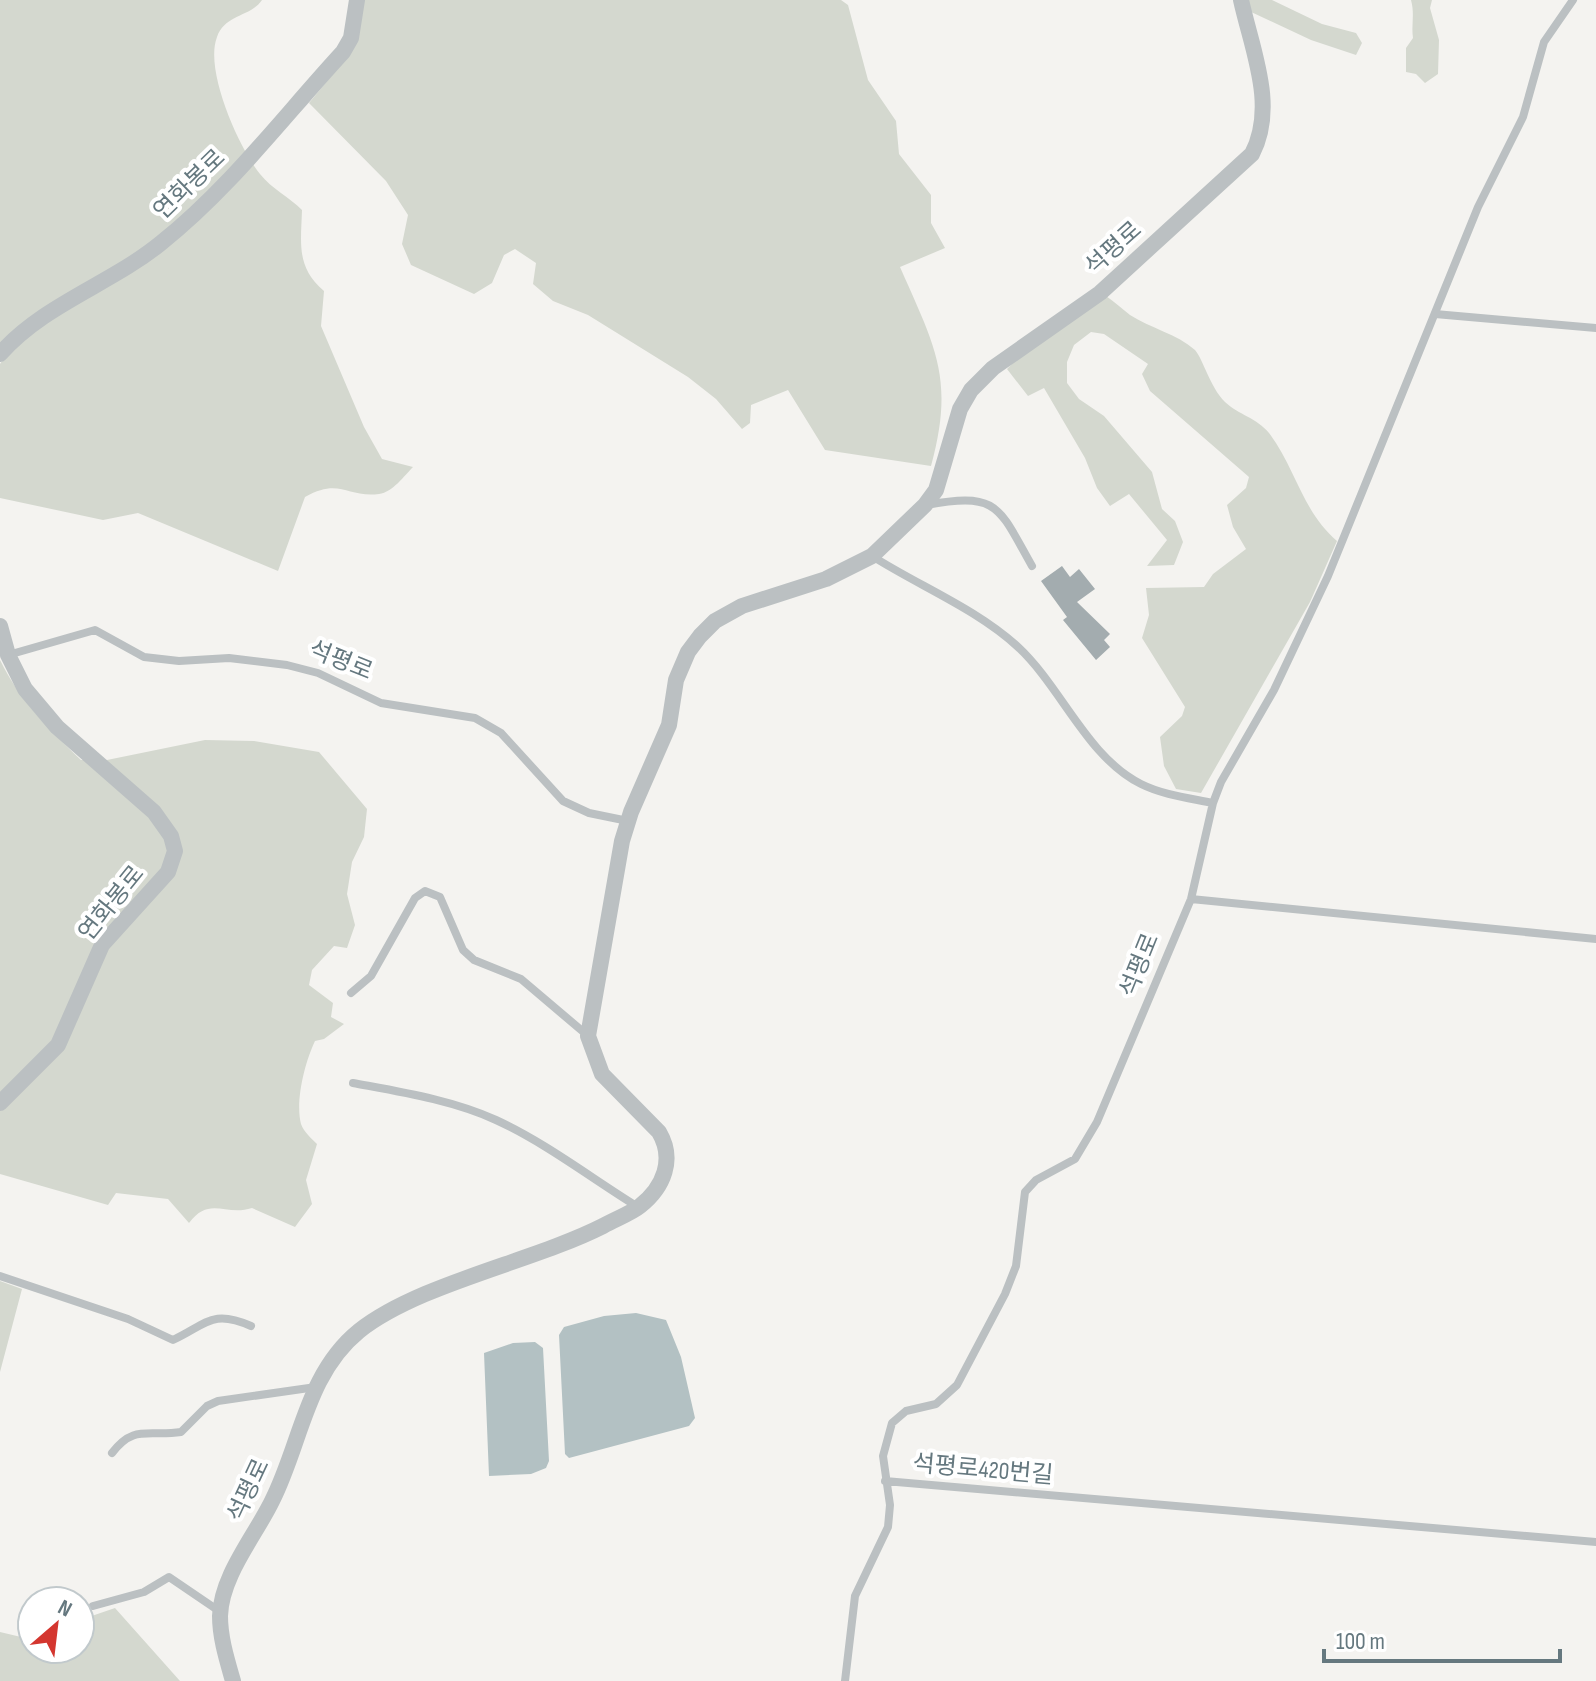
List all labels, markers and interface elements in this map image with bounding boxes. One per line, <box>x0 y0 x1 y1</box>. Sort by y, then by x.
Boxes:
street label: 연화봉로 <box>148 143 231 225</box>
street label: 석평로 <box>1079 215 1148 281</box>
street label: 석평로 <box>305 635 377 686</box>
street label: 연화봉로 <box>72 860 150 947</box>
street label: 석평로 <box>1114 929 1165 1001</box>
street label: 석평로420번길 <box>911 1449 1055 1490</box>
street label: 석평로 <box>221 1454 276 1526</box>
north arrow <box>16 1585 96 1665</box>
text: N <box>53 1594 76 1623</box>
scale bar <box>1324 1613 1560 1663</box>
text: 100 m <box>1336 1627 1385 1656</box>

